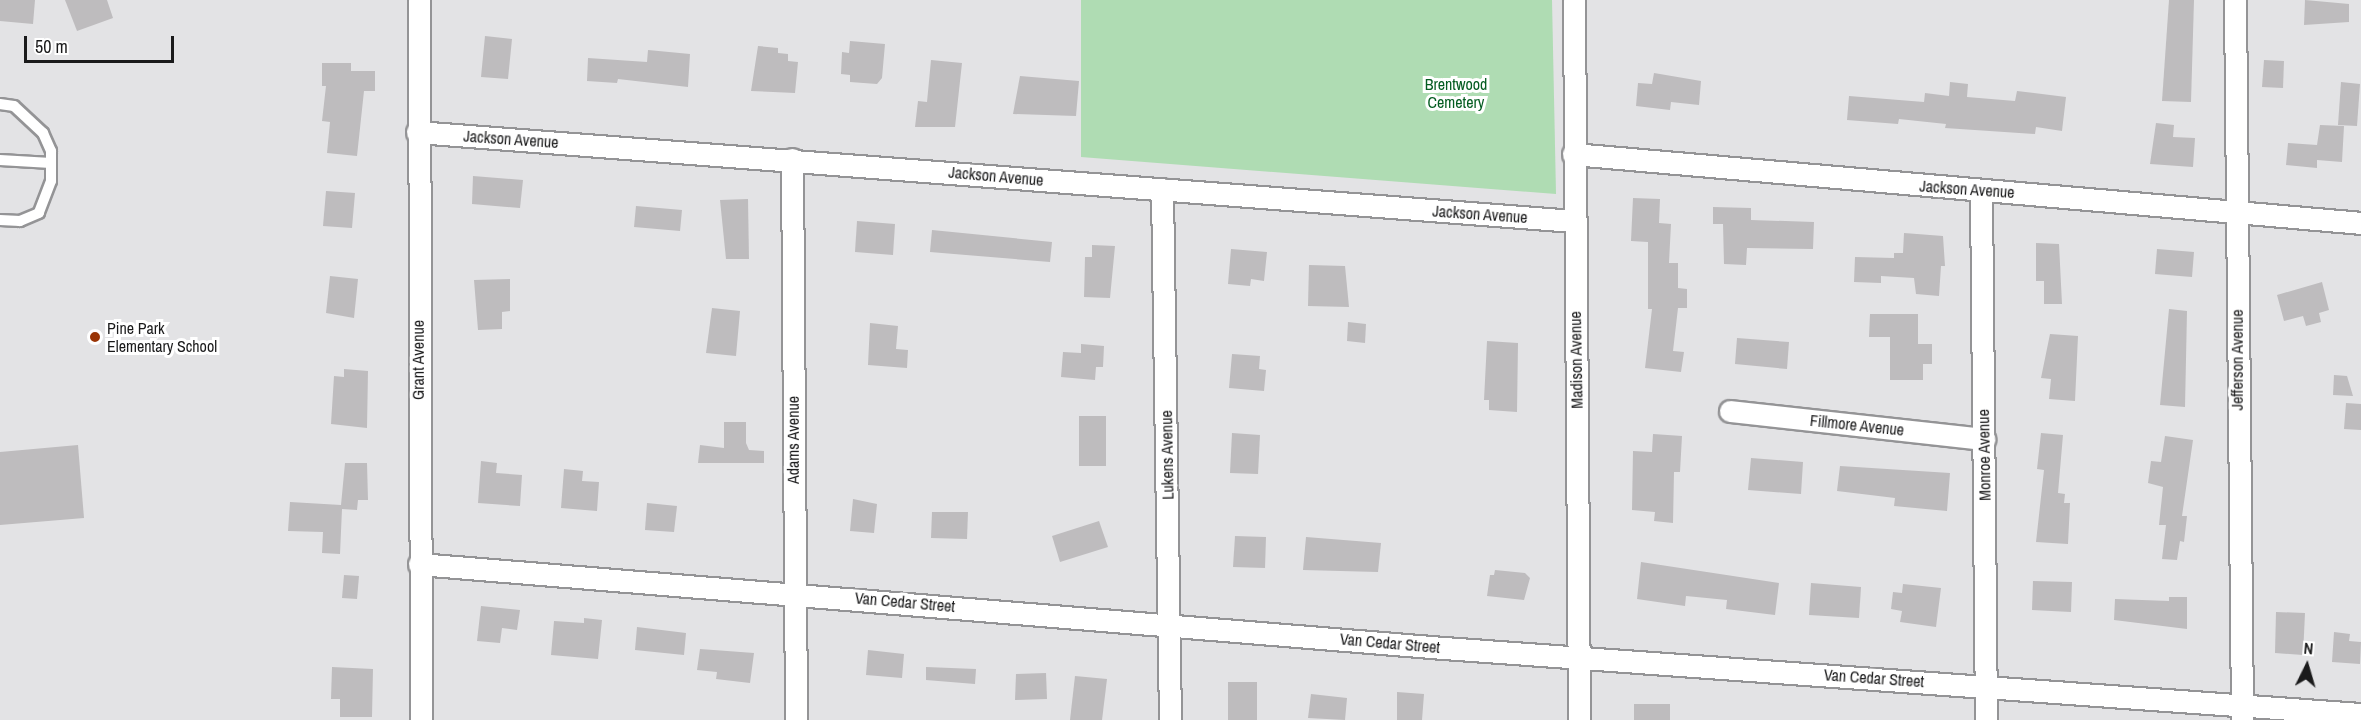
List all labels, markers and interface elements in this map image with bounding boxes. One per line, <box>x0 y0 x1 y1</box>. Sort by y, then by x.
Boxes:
scale bar <box>27 24 177 62</box>
text: 50 m <box>35 34 68 59</box>
park label: Brentwood Cemetery <box>1425 74 1487 112</box>
street label: Jackson Avenue <box>462 126 560 152</box>
street label: Jackson Avenue <box>947 162 1045 190</box>
street label: Jackson Avenue <box>1918 176 2016 202</box>
street label: Jackson Avenue <box>1431 201 1529 227</box>
street label: Jefferson Avenue <box>2227 309 2247 411</box>
street label: Madison Avenue <box>1566 311 1586 409</box>
place label: Pine Park Elementary School <box>107 318 217 356</box>
street label: Grant Avenue <box>408 320 428 400</box>
marker: Pine Park Elementary School <box>88 330 102 344</box>
street label: Adams Avenue <box>783 396 803 484</box>
street label: Monroe Avenue <box>1974 409 1994 501</box>
street label: Lukens Avenue <box>1157 410 1177 500</box>
street label: Fillmore Avenue <box>1809 410 1905 440</box>
street label: Van Cedar Street <box>854 588 956 616</box>
street label: Van Cedar Street <box>1339 629 1441 657</box>
north arrow <box>2277 636 2337 696</box>
text: N <box>2303 637 2314 659</box>
street label: Van Cedar Street <box>1823 665 1925 691</box>

